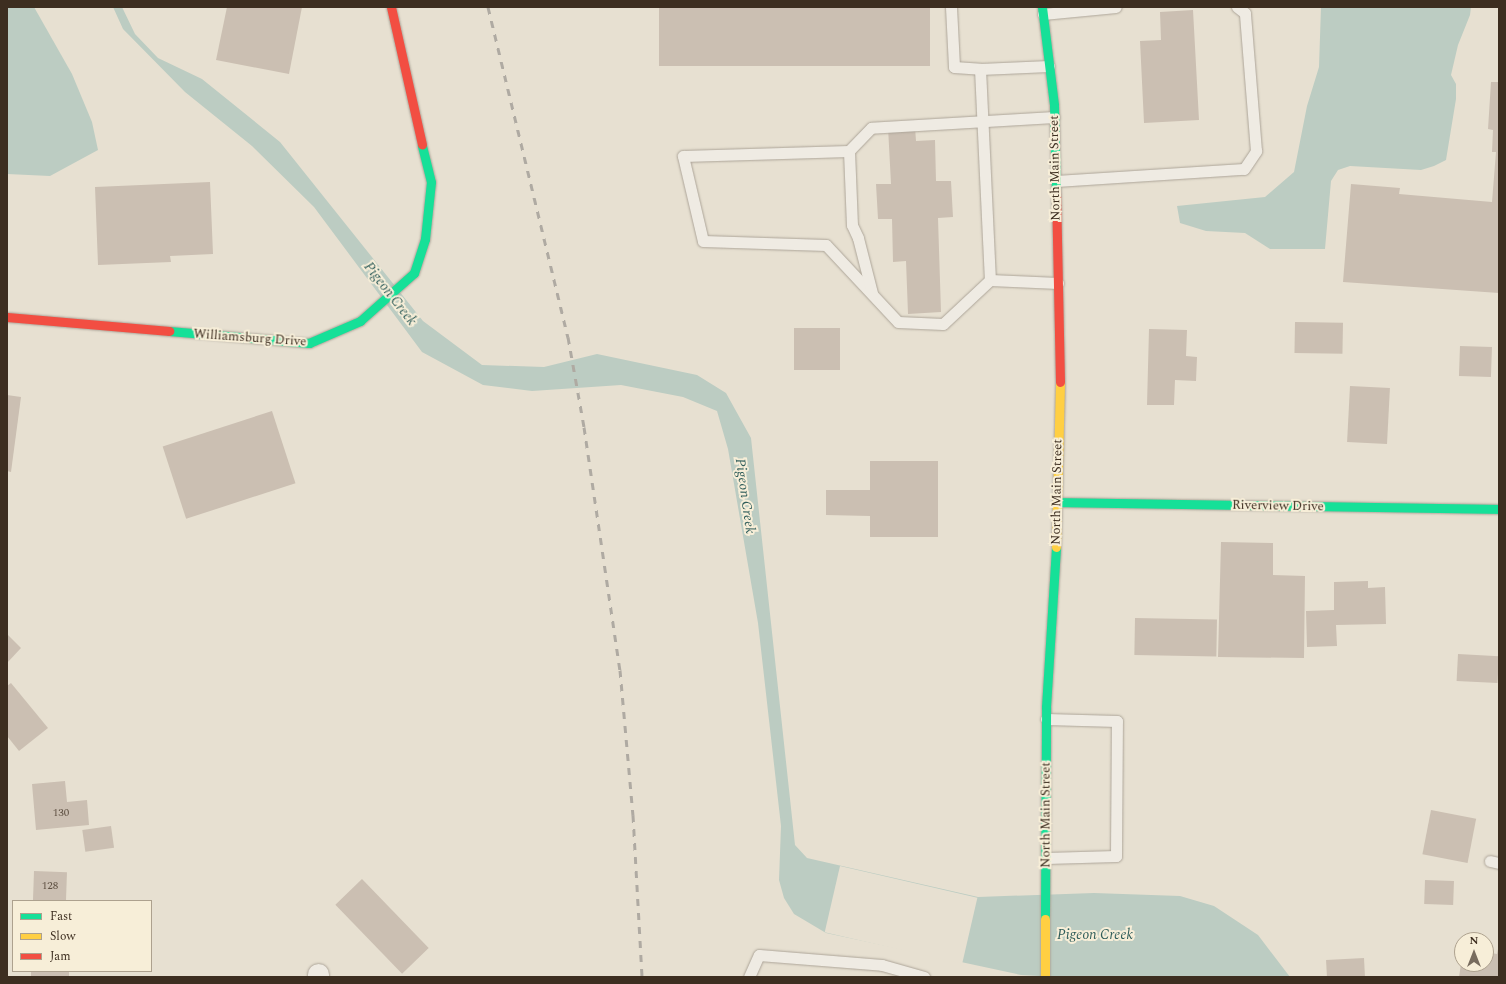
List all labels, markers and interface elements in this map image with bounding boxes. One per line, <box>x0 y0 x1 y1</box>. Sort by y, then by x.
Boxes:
street label: North Main Street <box>1046 115 1064 221</box>
water label: Pigeon Creek <box>360 259 420 329</box>
street label: Williamsburg Drive <box>193 326 307 350</box>
street label: North Main Street <box>1048 439 1066 545</box>
water label: Pigeon Creek <box>731 457 759 535</box>
street label: Riverview Drive <box>1232 497 1324 515</box>
street label: North Main Street <box>1038 762 1054 868</box>
house number: 130 <box>53 806 69 820</box>
house number: 128 <box>42 879 58 893</box>
legend <box>12 900 152 972</box>
text: Fast <box>50 907 72 926</box>
text: Slow <box>50 927 75 946</box>
water label: Pigeon Creek <box>1057 927 1133 943</box>
north arrow <box>1454 932 1494 972</box>
text: N <box>1470 932 1478 949</box>
text: Jam <box>50 947 71 966</box>

